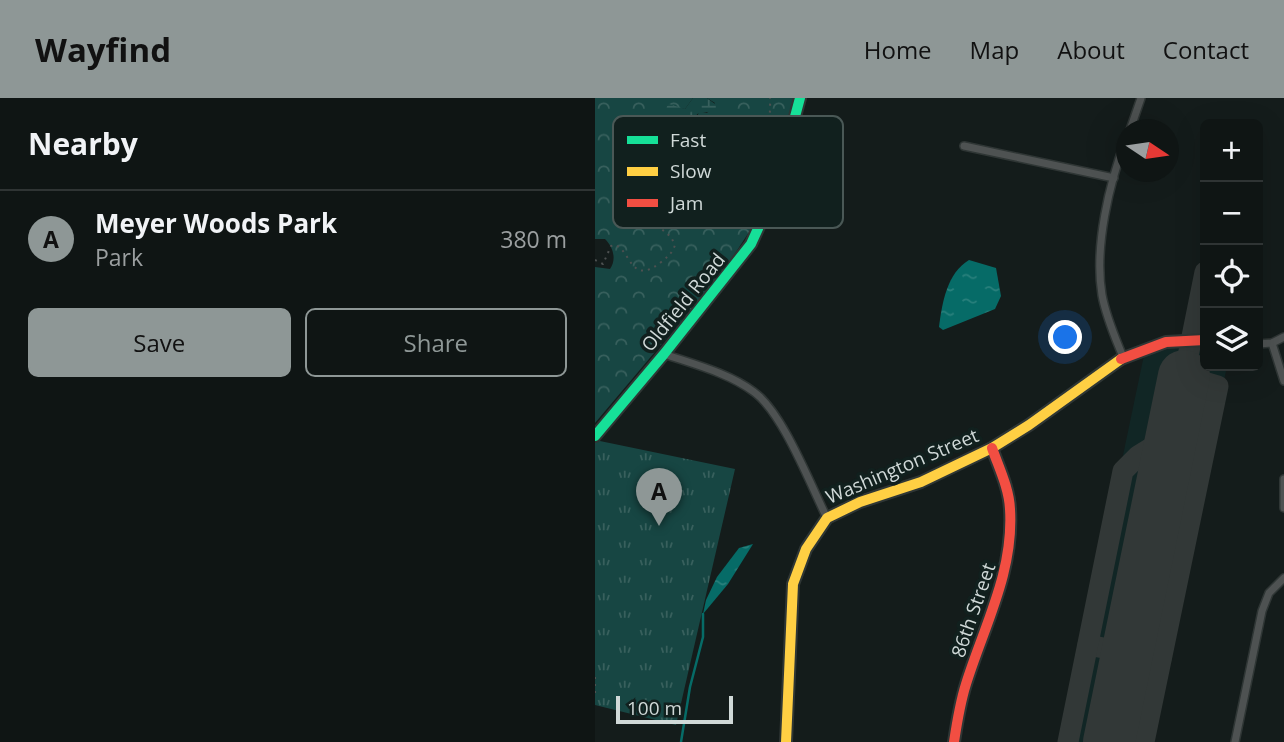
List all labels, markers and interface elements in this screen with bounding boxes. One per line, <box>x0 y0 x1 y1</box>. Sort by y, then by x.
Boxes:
text: Wayfind <box>35 27 171 72</box>
text: Home <box>864 33 932 66</box>
text: Map <box>970 33 1019 66</box>
text: About <box>1057 33 1125 66</box>
text: Contact <box>1163 33 1249 66</box>
legend <box>613 116 843 228</box>
north arrow <box>1116 119 1179 182</box>
map controls <box>1200 119 1263 371</box>
button: + <box>1200 119 1263 182</box>
text: Nearby <box>28 123 138 164</box>
text: Fast <box>670 127 706 153</box>
text: Slow <box>670 158 712 184</box>
button: − <box>1200 182 1263 245</box>
text: Jam <box>668 190 703 216</box>
text: Meyer Woods Park <box>95 205 337 241</box>
text: A <box>43 223 59 255</box>
text: 380 m <box>500 223 567 255</box>
text: Park <box>95 241 143 273</box>
button: locate <box>1200 245 1263 308</box>
street label: Oldfield Road <box>635 247 731 357</box>
button: Save <box>28 308 291 377</box>
button: Share <box>305 308 567 377</box>
button: layers <box>1200 308 1263 371</box>
your location <box>1048 320 1082 354</box>
street label: Washington Street <box>822 422 983 510</box>
pin: A <box>636 468 682 526</box>
street label: 86th Street <box>945 559 1001 661</box>
scale bar <box>616 693 733 725</box>
text: 100 m <box>627 695 682 721</box>

